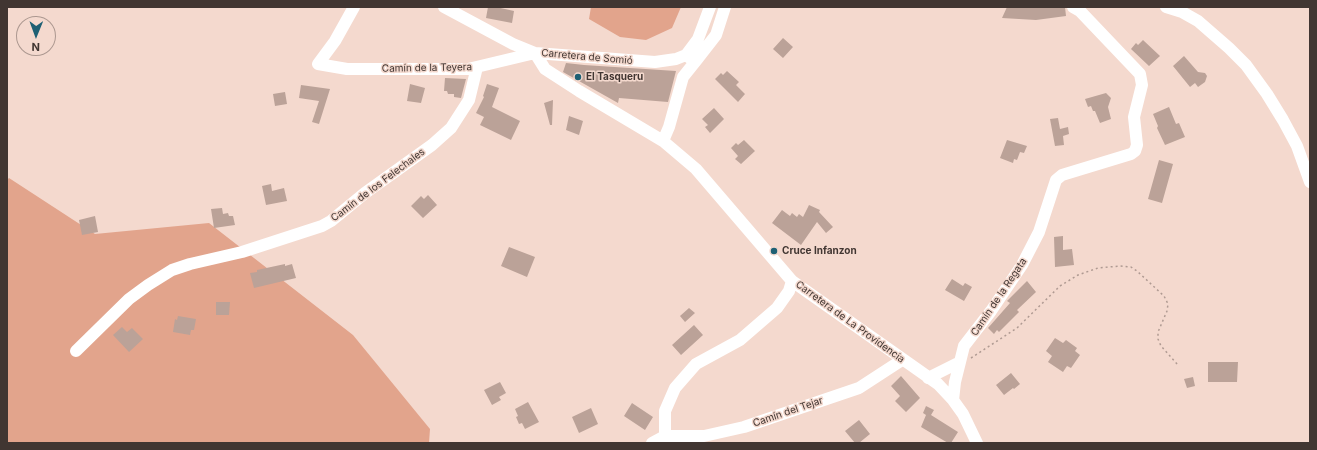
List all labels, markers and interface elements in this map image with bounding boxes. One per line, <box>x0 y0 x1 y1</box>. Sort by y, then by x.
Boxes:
north arrow <box>16 16 56 56</box>
text: N <box>31 40 40 54</box>
street label: Carretera de Somió <box>541 47 633 67</box>
street label: Camín de la Teyera <box>382 61 472 75</box>
place label: El Tasqueru <box>586 71 643 83</box>
marker: El Tasqueru <box>573 72 583 82</box>
street label: Camín de los Felechales <box>329 146 427 224</box>
place label: Cruce Infanzon <box>782 245 857 257</box>
marker: Cruce Infanzon <box>769 246 779 256</box>
street label: Camín de la Regata <box>969 256 1029 338</box>
street label: Carretera de La Providencia <box>793 278 907 366</box>
street label: Camín del Tejar <box>751 394 825 430</box>

